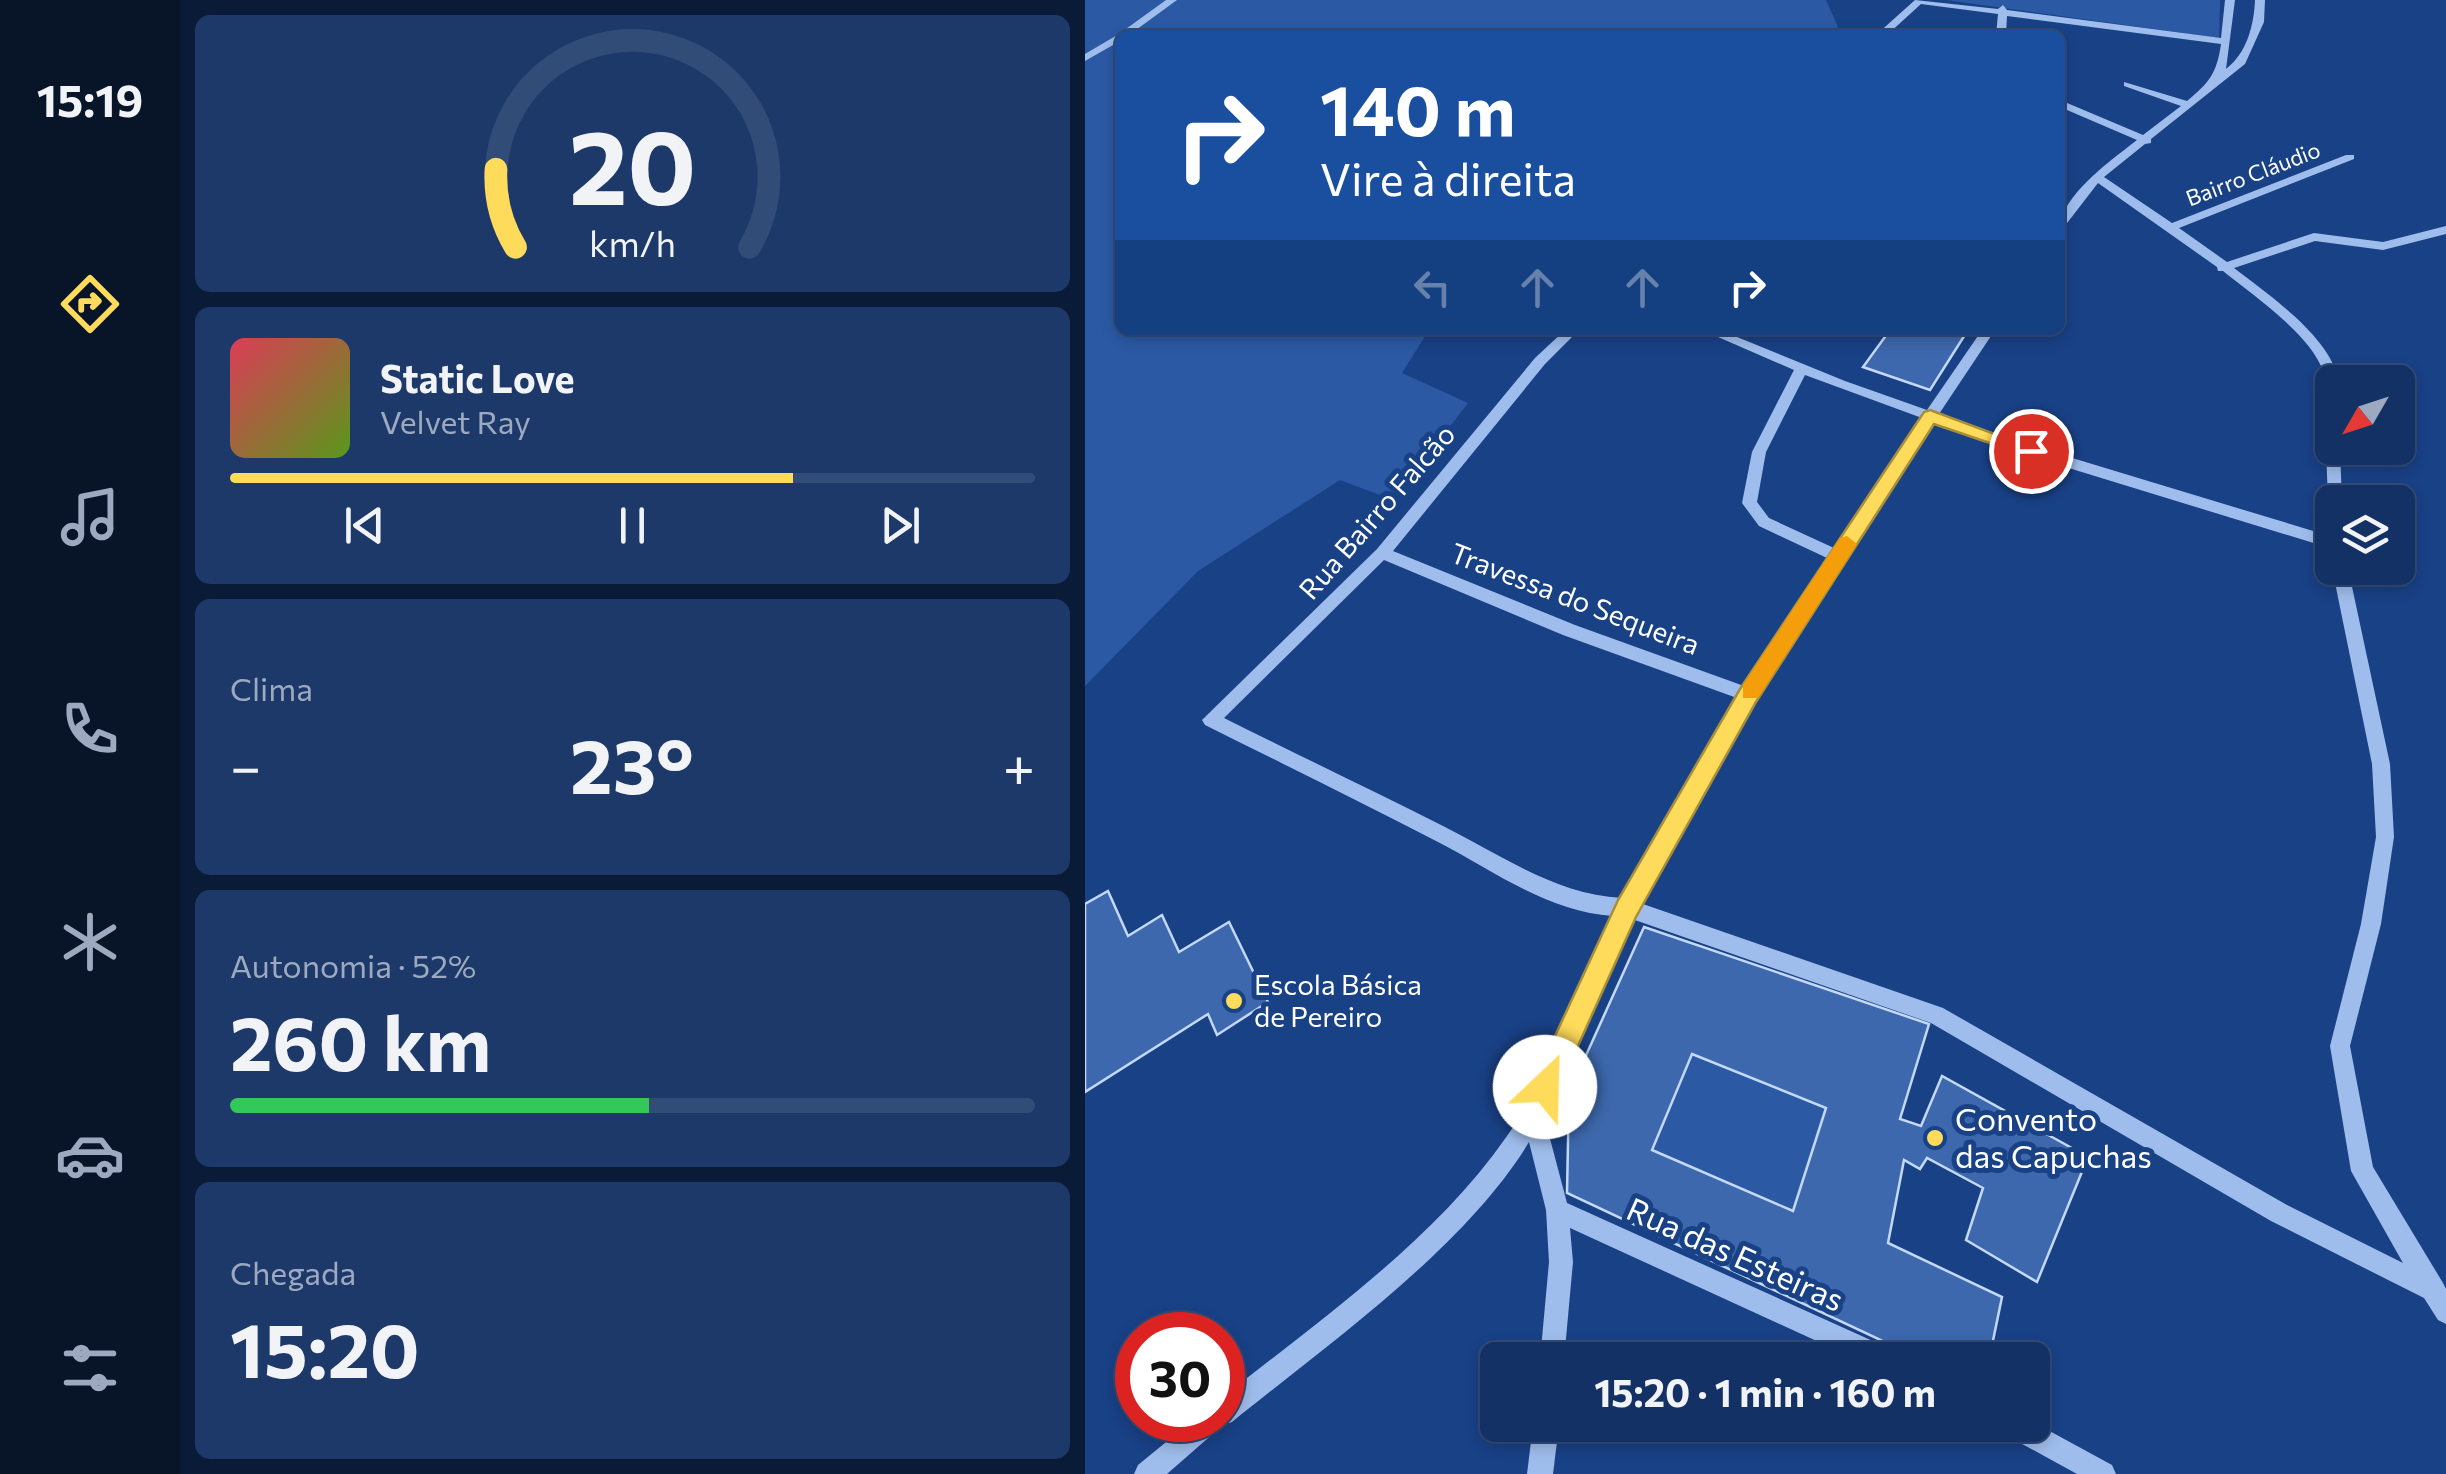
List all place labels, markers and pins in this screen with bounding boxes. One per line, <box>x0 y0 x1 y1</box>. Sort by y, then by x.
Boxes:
pin <box>1989 409 2074 494</box>
place label: Escola Básica de Pereiro <box>1254 967 1422 1033</box>
marker: Escola Básica de Pereiro <box>1223 990 1245 1012</box>
place label: Convento das Capuchas <box>1955 1098 2152 1175</box>
marker: Convento das Capuchas <box>1924 1127 1946 1149</box>

